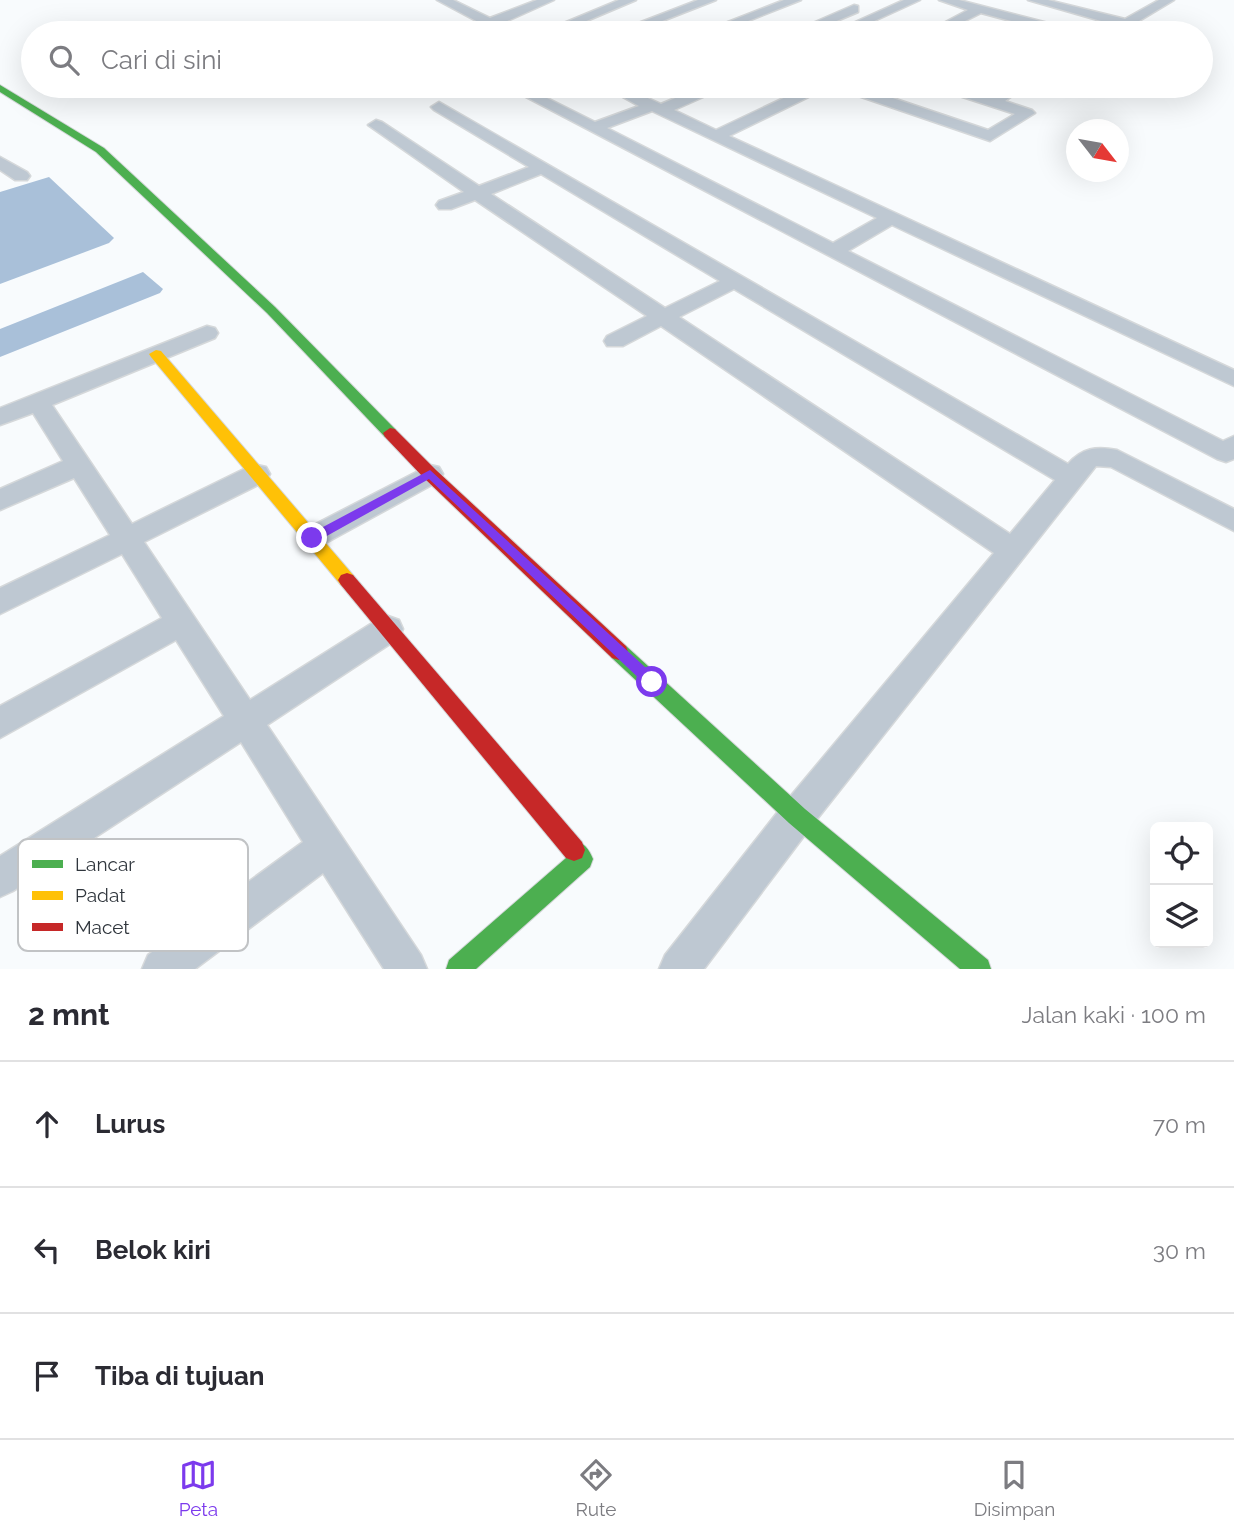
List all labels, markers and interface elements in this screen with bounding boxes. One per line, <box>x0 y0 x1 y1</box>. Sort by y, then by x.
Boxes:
search box <box>21 21 1213 98</box>
icon: search <box>45 41 83 79</box>
text: Cari di sini <box>101 45 222 75</box>
north arrow <box>1066 119 1129 182</box>
route end <box>296 522 327 553</box>
route start <box>636 666 667 697</box>
map controls <box>1150 822 1213 948</box>
button: locate <box>1150 822 1213 885</box>
legend <box>18 839 248 951</box>
text: Lancar <box>75 853 135 875</box>
text: Padat <box>75 884 126 906</box>
button: layers <box>1150 885 1213 948</box>
text: Macet <box>75 916 130 938</box>
text: 2 mnt <box>28 997 110 1032</box>
text: Jalan kaki · 100 m <box>1022 1001 1206 1028</box>
icon: ahead <box>28 1105 66 1143</box>
text: Lurus <box>95 1109 165 1139</box>
text: 70 m <box>1153 1111 1206 1138</box>
icon: left <box>28 1231 66 1269</box>
text: Belok kiri <box>95 1235 211 1265</box>
text: 30 m <box>1153 1237 1206 1264</box>
icon: arrive <box>28 1357 66 1395</box>
text: Tiba di tujuan <box>95 1361 265 1391</box>
tab: Peta <box>179 1456 218 1520</box>
tab: Rute <box>575 1456 616 1520</box>
tab: Disimpan <box>974 1456 1055 1520</box>

